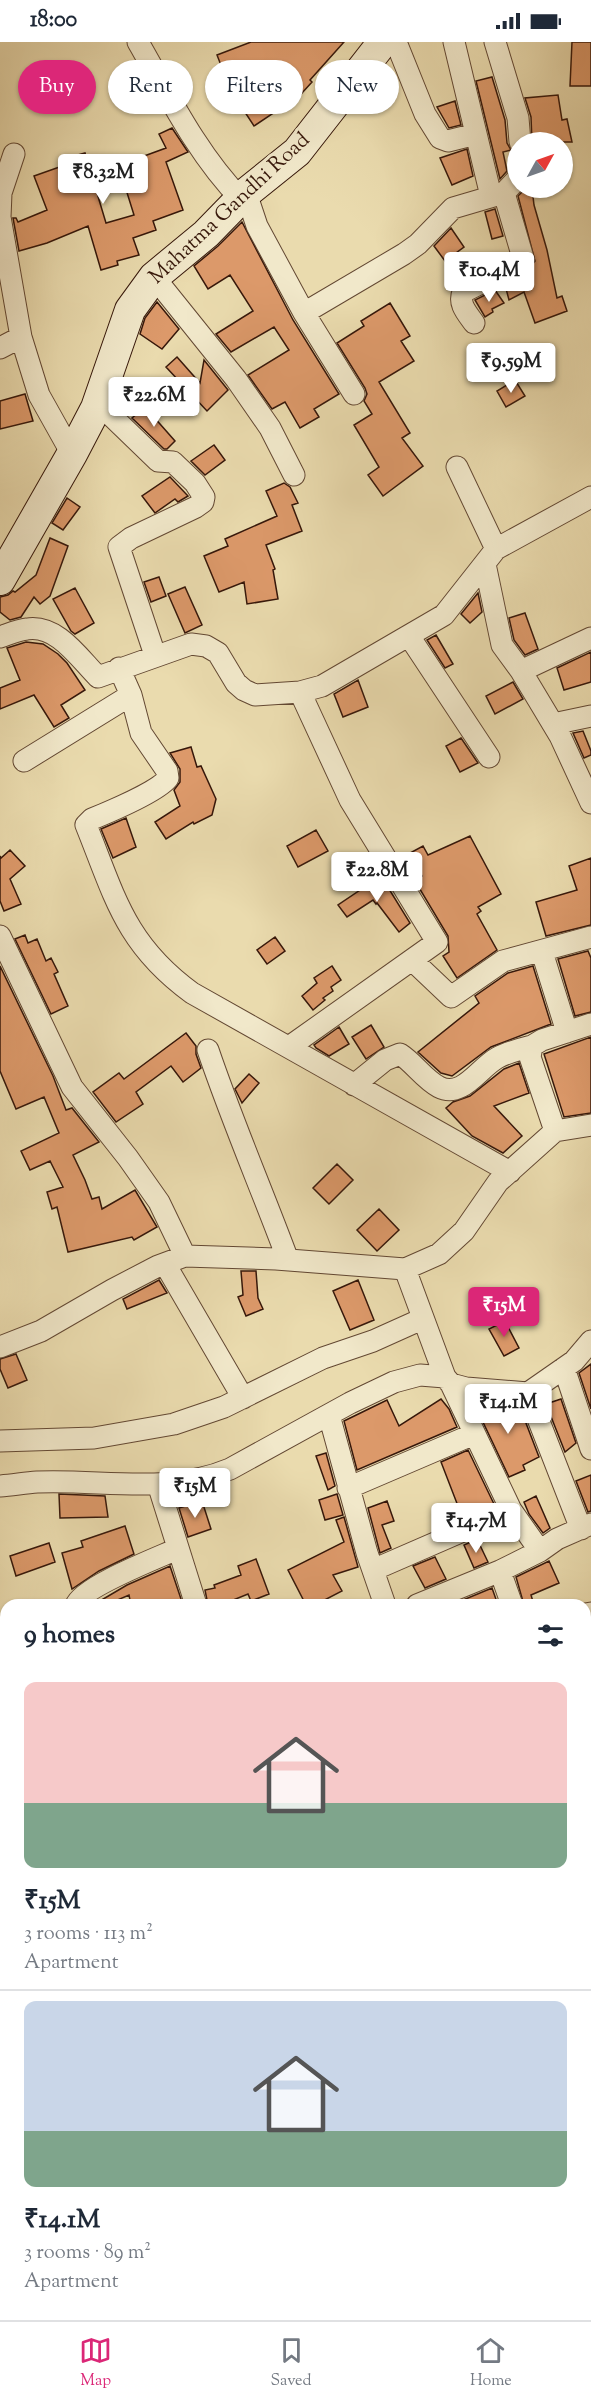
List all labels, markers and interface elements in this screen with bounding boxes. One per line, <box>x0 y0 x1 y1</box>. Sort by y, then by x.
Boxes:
text: 18:00 <box>30 5 77 37</box>
chip: Buy <box>18 60 96 114</box>
chip: Rent <box>108 60 193 114</box>
chip: Filters <box>205 60 303 114</box>
chip: New <box>315 60 399 114</box>
street label: Mahatma Gandhi Road <box>143 126 317 292</box>
north arrow <box>507 132 573 198</box>
map controls <box>507 132 573 198</box>
pin: ₹8.32M <box>54 154 152 205</box>
text: ₹8.32M <box>72 159 134 188</box>
pin: ₹10.4M <box>440 252 538 303</box>
text: ₹10.4M <box>458 257 520 286</box>
pin: ₹9.59M <box>462 343 560 394</box>
text: ₹9.59M <box>480 348 542 377</box>
pin: ₹22.6M <box>105 377 203 428</box>
text: ₹22.6M <box>122 382 186 411</box>
pin: ₹22.8M <box>328 852 426 903</box>
text: ₹22.8M <box>345 857 409 886</box>
pin: ₹15M <box>468 1287 540 1338</box>
text: ₹15M <box>482 1292 526 1321</box>
pin: ₹14.1M <box>459 1384 557 1435</box>
text: ₹14.1M <box>479 1389 537 1418</box>
pin: ₹15M <box>159 1468 231 1519</box>
text: ₹15M <box>173 1473 217 1502</box>
pin: ₹14.7M <box>427 1503 525 1554</box>
text: ₹14.7M <box>445 1508 507 1537</box>
text: 9 homes <box>24 1617 115 1654</box>
icon: filters <box>534 1619 567 1652</box>
icon: home <box>242 1721 350 1829</box>
text: ₹15M <box>24 1883 81 1920</box>
text: 3 rooms · 113 m² <box>24 1920 153 1949</box>
text: Apartment <box>24 1949 119 1978</box>
icon: home <box>242 2040 350 2148</box>
text: ₹14.1M <box>24 2202 100 2239</box>
text: 3 rooms · 89 m² <box>24 2239 151 2268</box>
text: Apartment <box>24 2268 119 2297</box>
tab: Map <box>79 2334 112 2393</box>
tab: Saved <box>270 2334 312 2393</box>
tab: Home <box>470 2334 512 2393</box>

